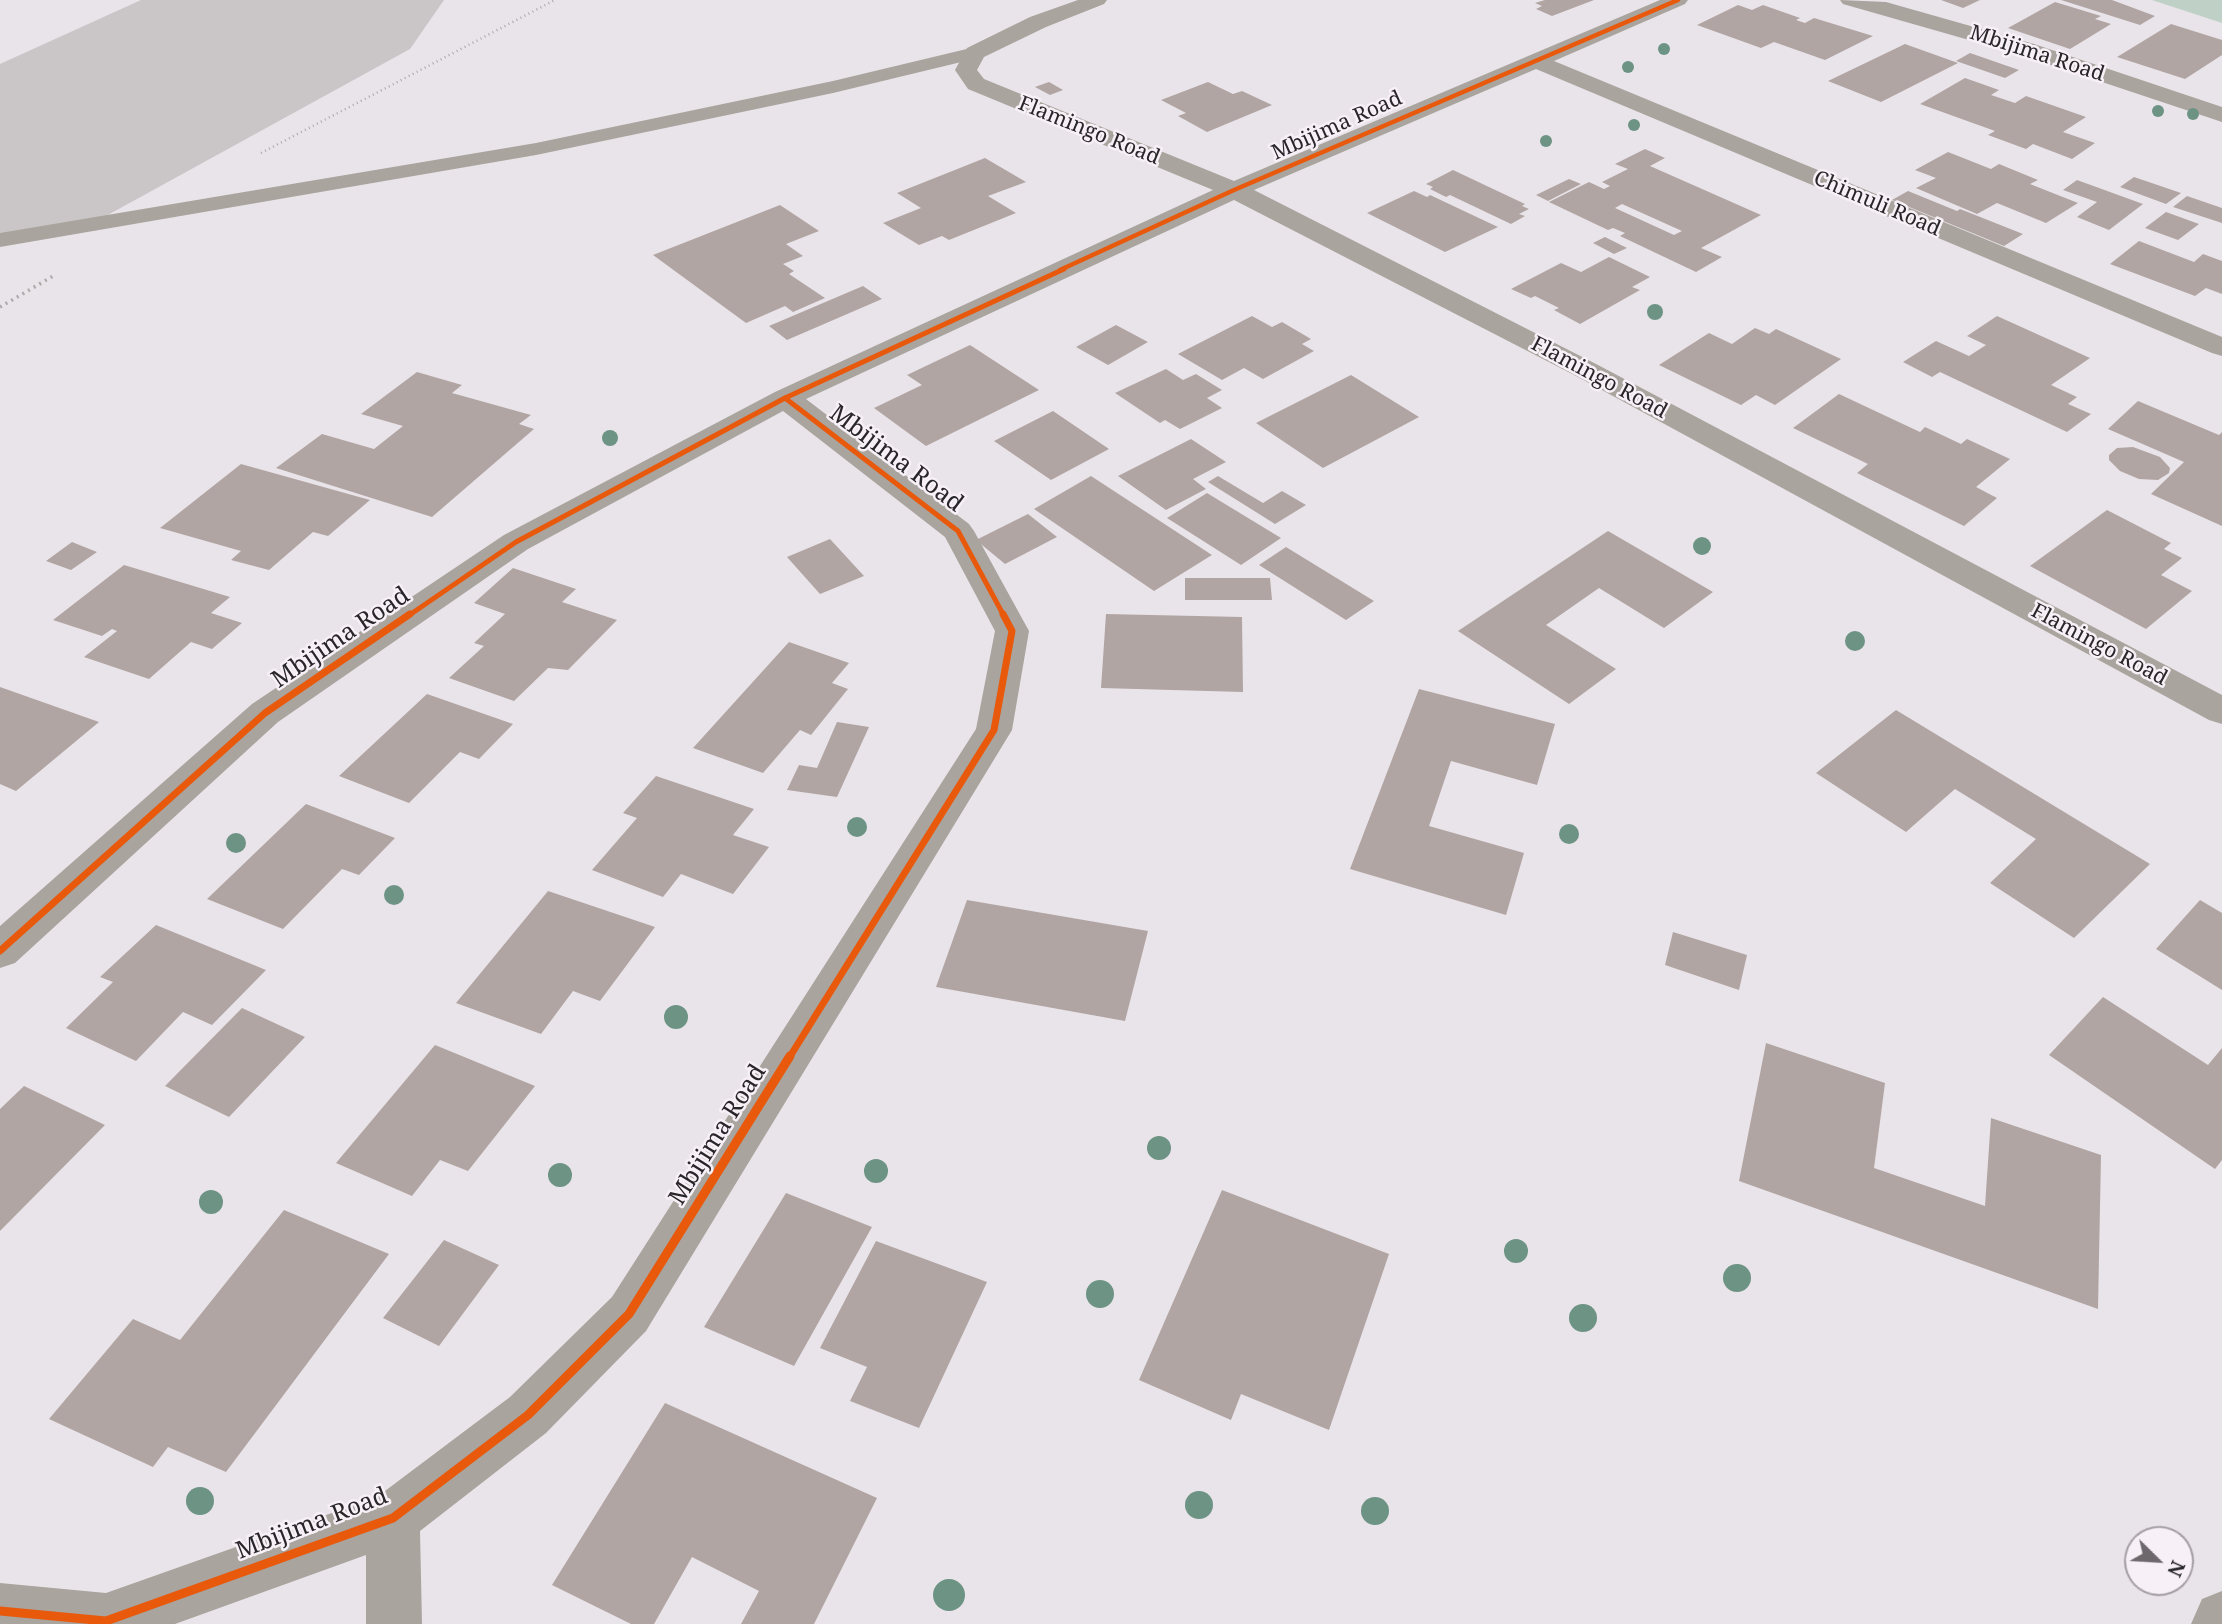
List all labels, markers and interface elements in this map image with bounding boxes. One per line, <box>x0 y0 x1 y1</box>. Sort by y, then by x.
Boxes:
street label: Mbijima Road <box>1966 20 2108 88</box>
street label: Mbijima Road <box>1268 86 1406 166</box>
street label: Flamingo Road <box>1015 91 1163 171</box>
street label: Chimuli Road <box>1810 166 1944 242</box>
street label: Flamingo Road <box>1527 332 1671 424</box>
street label: Mbijima Road <box>823 399 969 519</box>
street label: Mbijima Road <box>267 581 415 695</box>
street label: Flamingo Road <box>2027 599 2171 691</box>
street label: Mbijima Road <box>663 1059 773 1211</box>
street label: Mbijima Road <box>232 1482 392 1566</box>
north arrow <box>2124 1526 2194 1596</box>
text: N <box>2161 1557 2191 1581</box>

